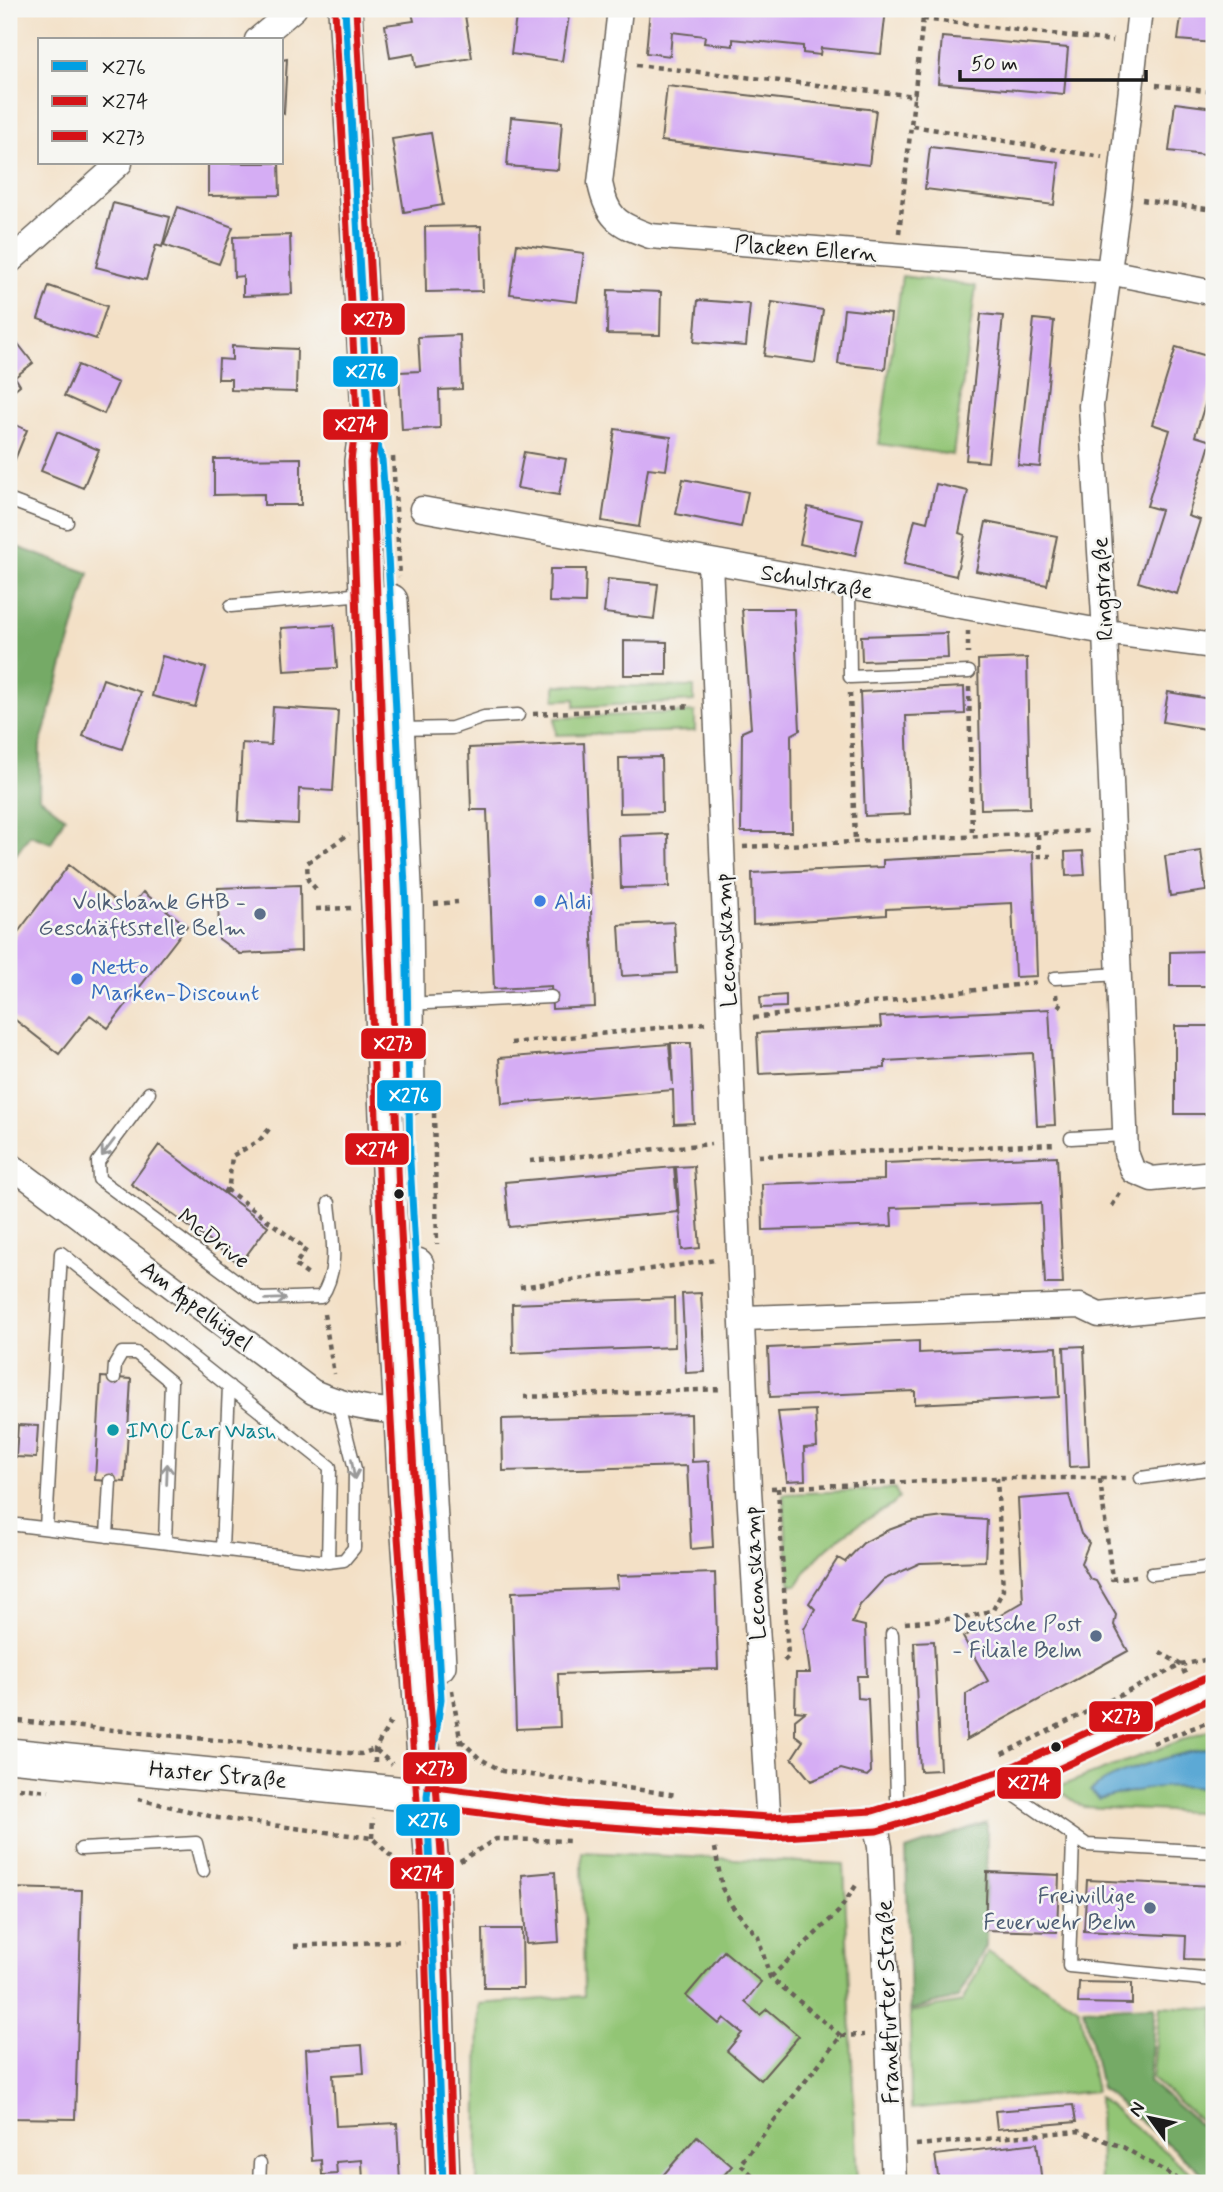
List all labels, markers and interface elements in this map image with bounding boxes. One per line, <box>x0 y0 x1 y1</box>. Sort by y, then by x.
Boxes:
legend <box>38 38 284 164</box>
scale bar <box>960 38 1146 82</box>
text: 50 m <box>971 50 1018 78</box>
text: X276 <box>102 54 146 82</box>
text: X274 <box>102 88 148 116</box>
text: X273 <box>102 124 145 152</box>
street label: Placken Ellern <box>733 230 878 270</box>
line badge: X273 <box>340 302 406 336</box>
text: X273 <box>354 308 393 333</box>
line badge: X276 <box>332 355 399 388</box>
text: X276 <box>346 360 386 385</box>
line badge: X274 <box>322 408 389 441</box>
text: X274 <box>335 413 378 438</box>
street label: Ringstraße <box>1086 536 1124 642</box>
street label: Schulstraße <box>758 558 875 608</box>
street label: Leconskamp <box>708 872 745 1008</box>
place label: Volksbank GHB - Geschäftsstelle Belm <box>38 888 246 944</box>
place label: Aldi <box>554 888 592 918</box>
marker: Aldi <box>532 893 548 909</box>
marker: Volksbank GHB - Geschäftsstelle Belm <box>252 906 268 922</box>
place label: Netto Marken-Discount <box>91 953 259 1009</box>
marker: Netto Marken-Discount <box>69 971 85 987</box>
line badge: X273 <box>360 1027 427 1060</box>
text: X273 <box>374 1032 413 1057</box>
line badge: X276 <box>376 1079 442 1112</box>
text: X276 <box>389 1084 429 1109</box>
line badge: X274 <box>344 1132 410 1166</box>
one-way arrow <box>101 1138 116 1157</box>
text: X274 <box>356 1138 399 1163</box>
unlabelled marker <box>392 1187 406 1201</box>
street label: McDrive <box>171 1203 255 1277</box>
street label: Am Appelhügel <box>133 1255 258 1359</box>
one-way arrow <box>265 1292 288 1305</box>
place label: IMO Car Wash <box>127 1417 277 1447</box>
marker: IMO Car Wash <box>105 1422 121 1438</box>
one-way arrow <box>347 1457 360 1480</box>
one-way arrow <box>161 1463 174 1486</box>
street label: Leconskamp <box>737 1505 774 1641</box>
place label: Deutsche Post - Filiale Belm <box>952 1610 1082 1666</box>
marker: Deutsche Post - Filiale Belm <box>1088 1628 1104 1644</box>
line badge: X273 <box>1088 1700 1154 1733</box>
text: X273 <box>1102 1705 1141 1730</box>
unlabelled marker <box>1049 1740 1063 1754</box>
line badge: X273 <box>402 1751 468 1785</box>
street label: Haster Straße <box>148 1755 288 1797</box>
text: X273 <box>416 1757 455 1782</box>
line badge: X274 <box>996 1766 1062 1800</box>
text: X274 <box>1008 1771 1051 1796</box>
line badge: X276 <box>395 1803 461 1837</box>
text: X276 <box>408 1809 448 1834</box>
line badge: X274 <box>389 1856 455 1890</box>
text: X274 <box>401 1862 444 1887</box>
place label: Freiwillige Feuerwehr Belm <box>983 1882 1136 1938</box>
street label: Frankfurter Straße <box>870 1899 908 2104</box>
marker: Freiwillige Feuerwehr Belm <box>1142 1900 1158 1916</box>
north arrow <box>1114 2084 1184 2154</box>
text: N <box>1123 2097 1151 2122</box>

